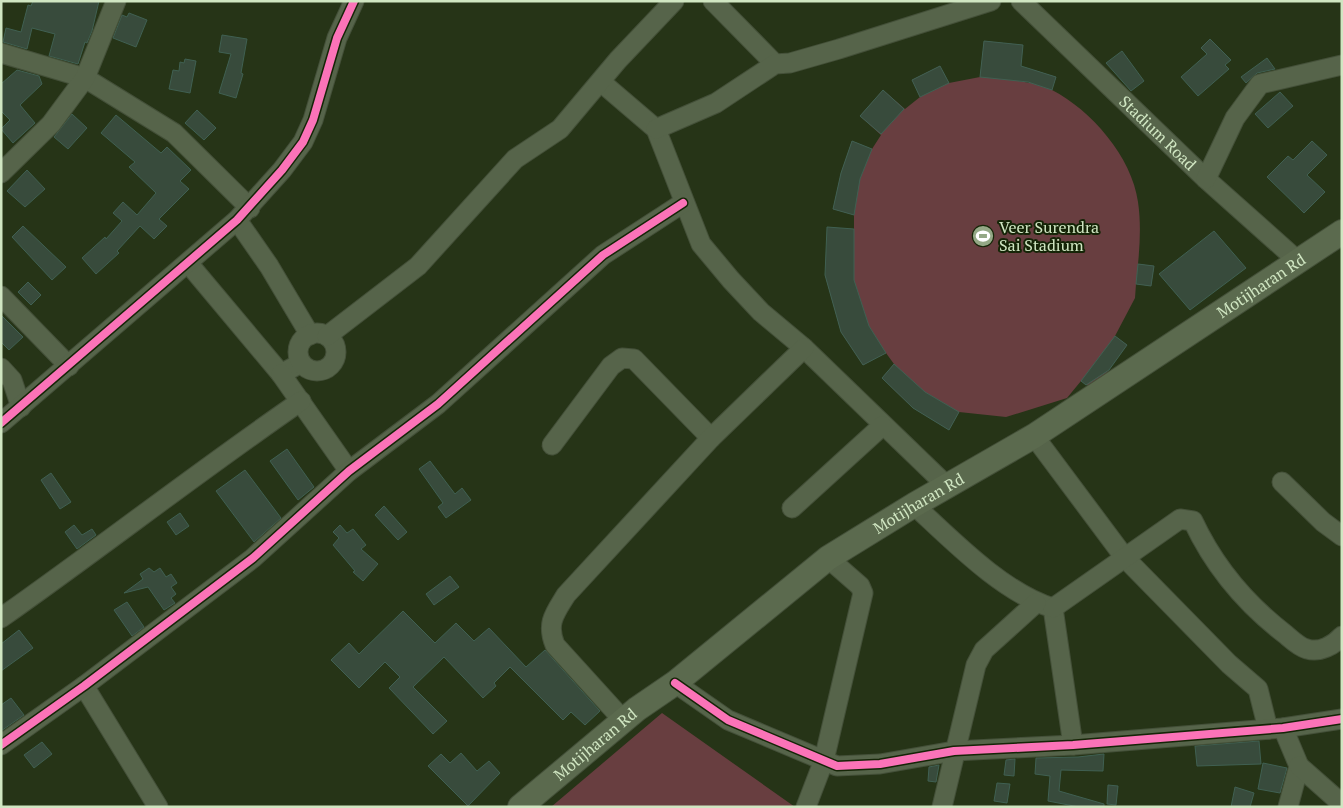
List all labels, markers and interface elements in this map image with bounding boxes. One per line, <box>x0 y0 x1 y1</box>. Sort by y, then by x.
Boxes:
street label: Stadium Road <box>1115 91 1201 175</box>
place label: Veer Surendra Sai Stadium <box>999 216 1099 256</box>
sports icon: Veer Surendra Sai Stadium <box>971 224 995 248</box>
street label: Motijharan Rd <box>1212 248 1310 323</box>
street label: Motijharan Rd <box>869 468 968 539</box>
street label: Motijharan Rd <box>549 703 641 785</box>

